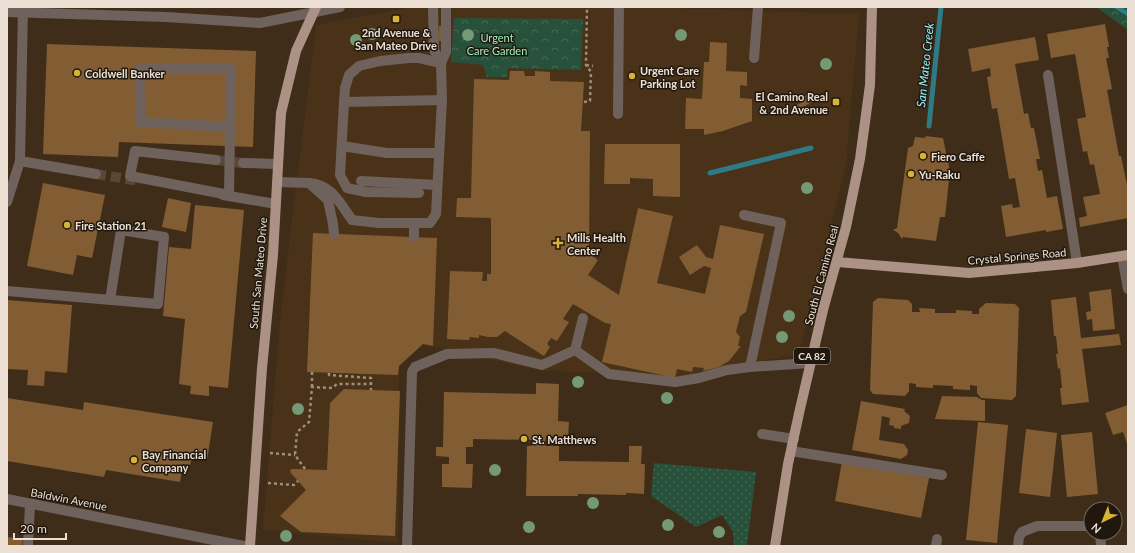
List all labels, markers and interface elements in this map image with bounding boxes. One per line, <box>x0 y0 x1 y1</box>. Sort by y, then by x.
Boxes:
marker: 2nd Avenue & San Mateo Drive <box>391 14 401 24</box>
water label: San Mateo Creek <box>913 22 937 108</box>
place label: 2nd Avenue & San Mateo Drive <box>355 26 437 52</box>
park label: Urgent Care Garden <box>467 31 527 57</box>
place label: Urgent Care Parking Lot <box>640 64 699 90</box>
place label: Coldwell Banker <box>85 67 166 80</box>
marker: Coldwell Banker <box>72 68 82 78</box>
marker: Urgent Care Parking Lot <box>627 71 637 81</box>
place label: El Camino Real & 2nd Avenue <box>755 90 828 116</box>
marker: El Camino Real & 2nd Avenue <box>831 97 841 107</box>
place label: Fiero Caffe <box>931 150 985 163</box>
marker: Fiero Caffe <box>918 151 928 161</box>
place label: Yu-Raku <box>918 168 960 181</box>
marker: Yu-Raku <box>906 169 916 179</box>
street label: South San Mateo Drive <box>247 216 269 329</box>
place label: Fire Station 21 <box>75 219 147 232</box>
marker: Fire Station 21 <box>62 220 72 230</box>
street label: South El Camino Real <box>801 224 841 326</box>
place label: Mills Health Center <box>567 231 626 257</box>
marker: Mills Health Center <box>552 237 564 249</box>
street label: Crystal Springs Road <box>967 245 1067 267</box>
road number: CA 82 <box>794 348 830 364</box>
place label: St. Matthews <box>532 433 596 446</box>
marker: St. Matthews <box>519 434 529 444</box>
place label: Bay Financial Company <box>142 448 206 474</box>
marker: Bay Financial Company <box>129 455 139 465</box>
street label: Baldwin Avenue <box>30 485 108 513</box>
north arrow <box>1083 501 1123 541</box>
scale bar <box>14 515 66 541</box>
text: 20 m <box>20 521 47 536</box>
text: N <box>1088 521 1103 536</box>

